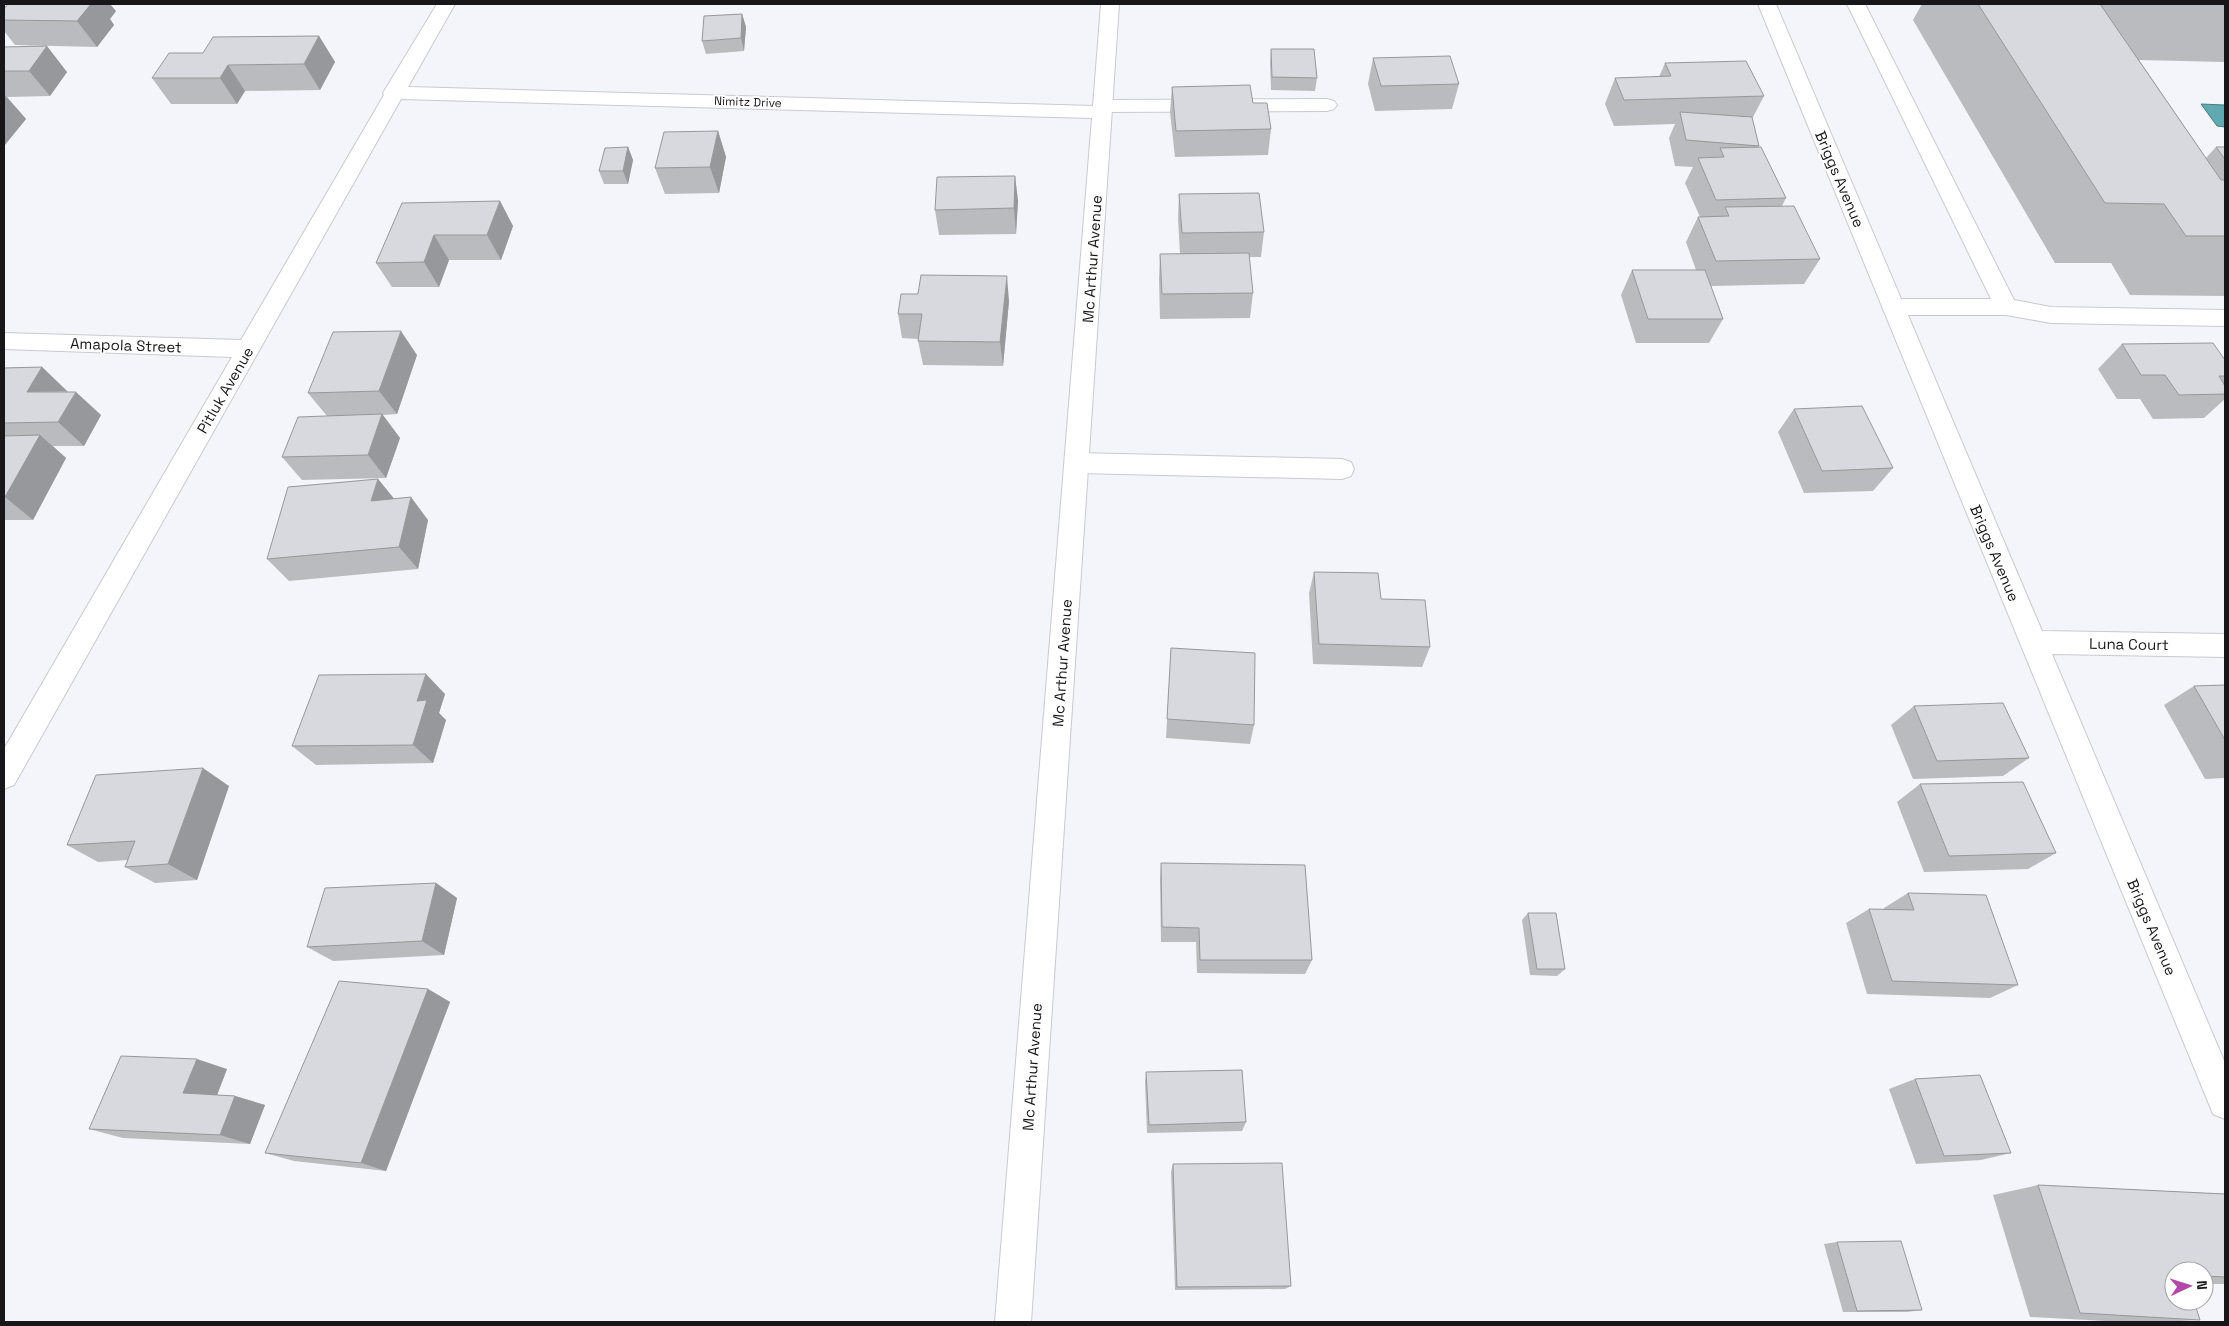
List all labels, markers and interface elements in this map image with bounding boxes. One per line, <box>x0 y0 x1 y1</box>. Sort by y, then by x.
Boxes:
street label: Nimitz Drive <box>714 93 782 111</box>
street label: Briggs Avenue <box>1811 128 1869 230</box>
street label: Mc Arthur Avenue <box>1078 194 1106 324</box>
street label: Amapola Street <box>70 334 182 356</box>
street label: Pitluk Avenue <box>192 343 258 437</box>
street label: Briggs Avenue <box>1966 502 2024 604</box>
street label: Mc Arthur Avenue <box>1048 598 1076 728</box>
street label: Luna Court <box>2089 634 2169 654</box>
street label: Briggs Avenue <box>2123 876 2181 978</box>
street label: Mc Arthur Avenue <box>1018 1002 1046 1132</box>
north arrow <box>2164 1261 2214 1311</box>
text: N <box>2193 1280 2211 1290</box>

